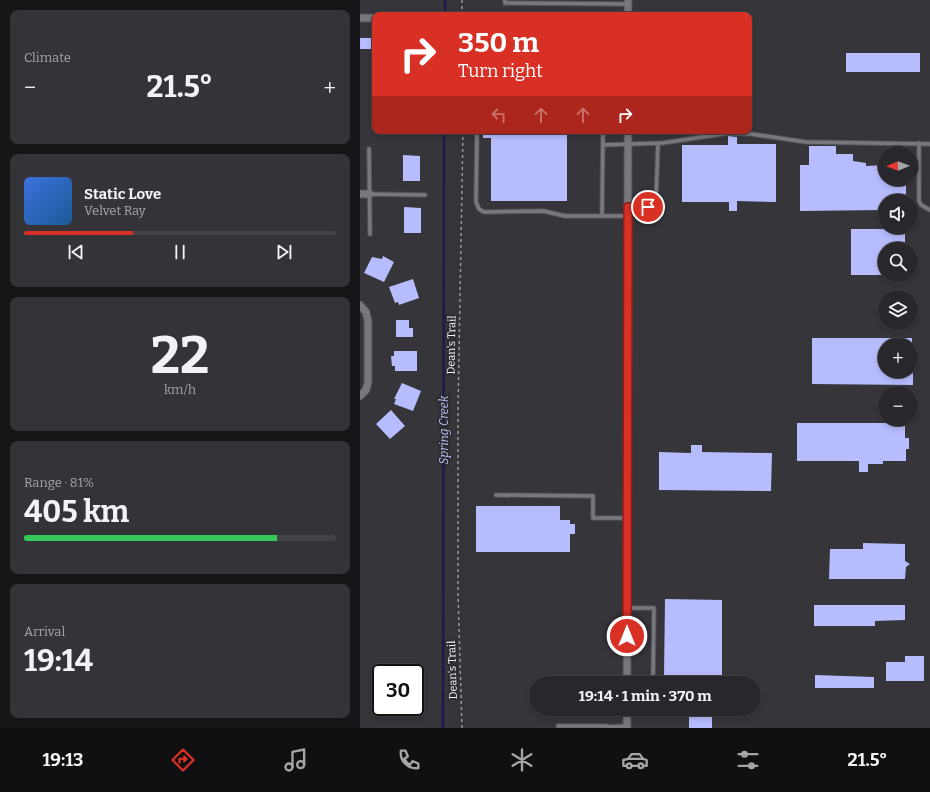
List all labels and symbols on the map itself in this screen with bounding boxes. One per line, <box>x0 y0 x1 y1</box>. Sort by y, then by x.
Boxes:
north arrow <box>878 146 918 186</box>
pin <box>631 190 665 224</box>
street label: Dean's Trail <box>444 315 459 375</box>
water label: Spring Creek <box>437 395 451 464</box>
position arrow <box>606 615 648 657</box>
street label: Dean's Trail <box>445 640 460 700</box>
speed limit sign: 30 <box>372 664 424 716</box>

